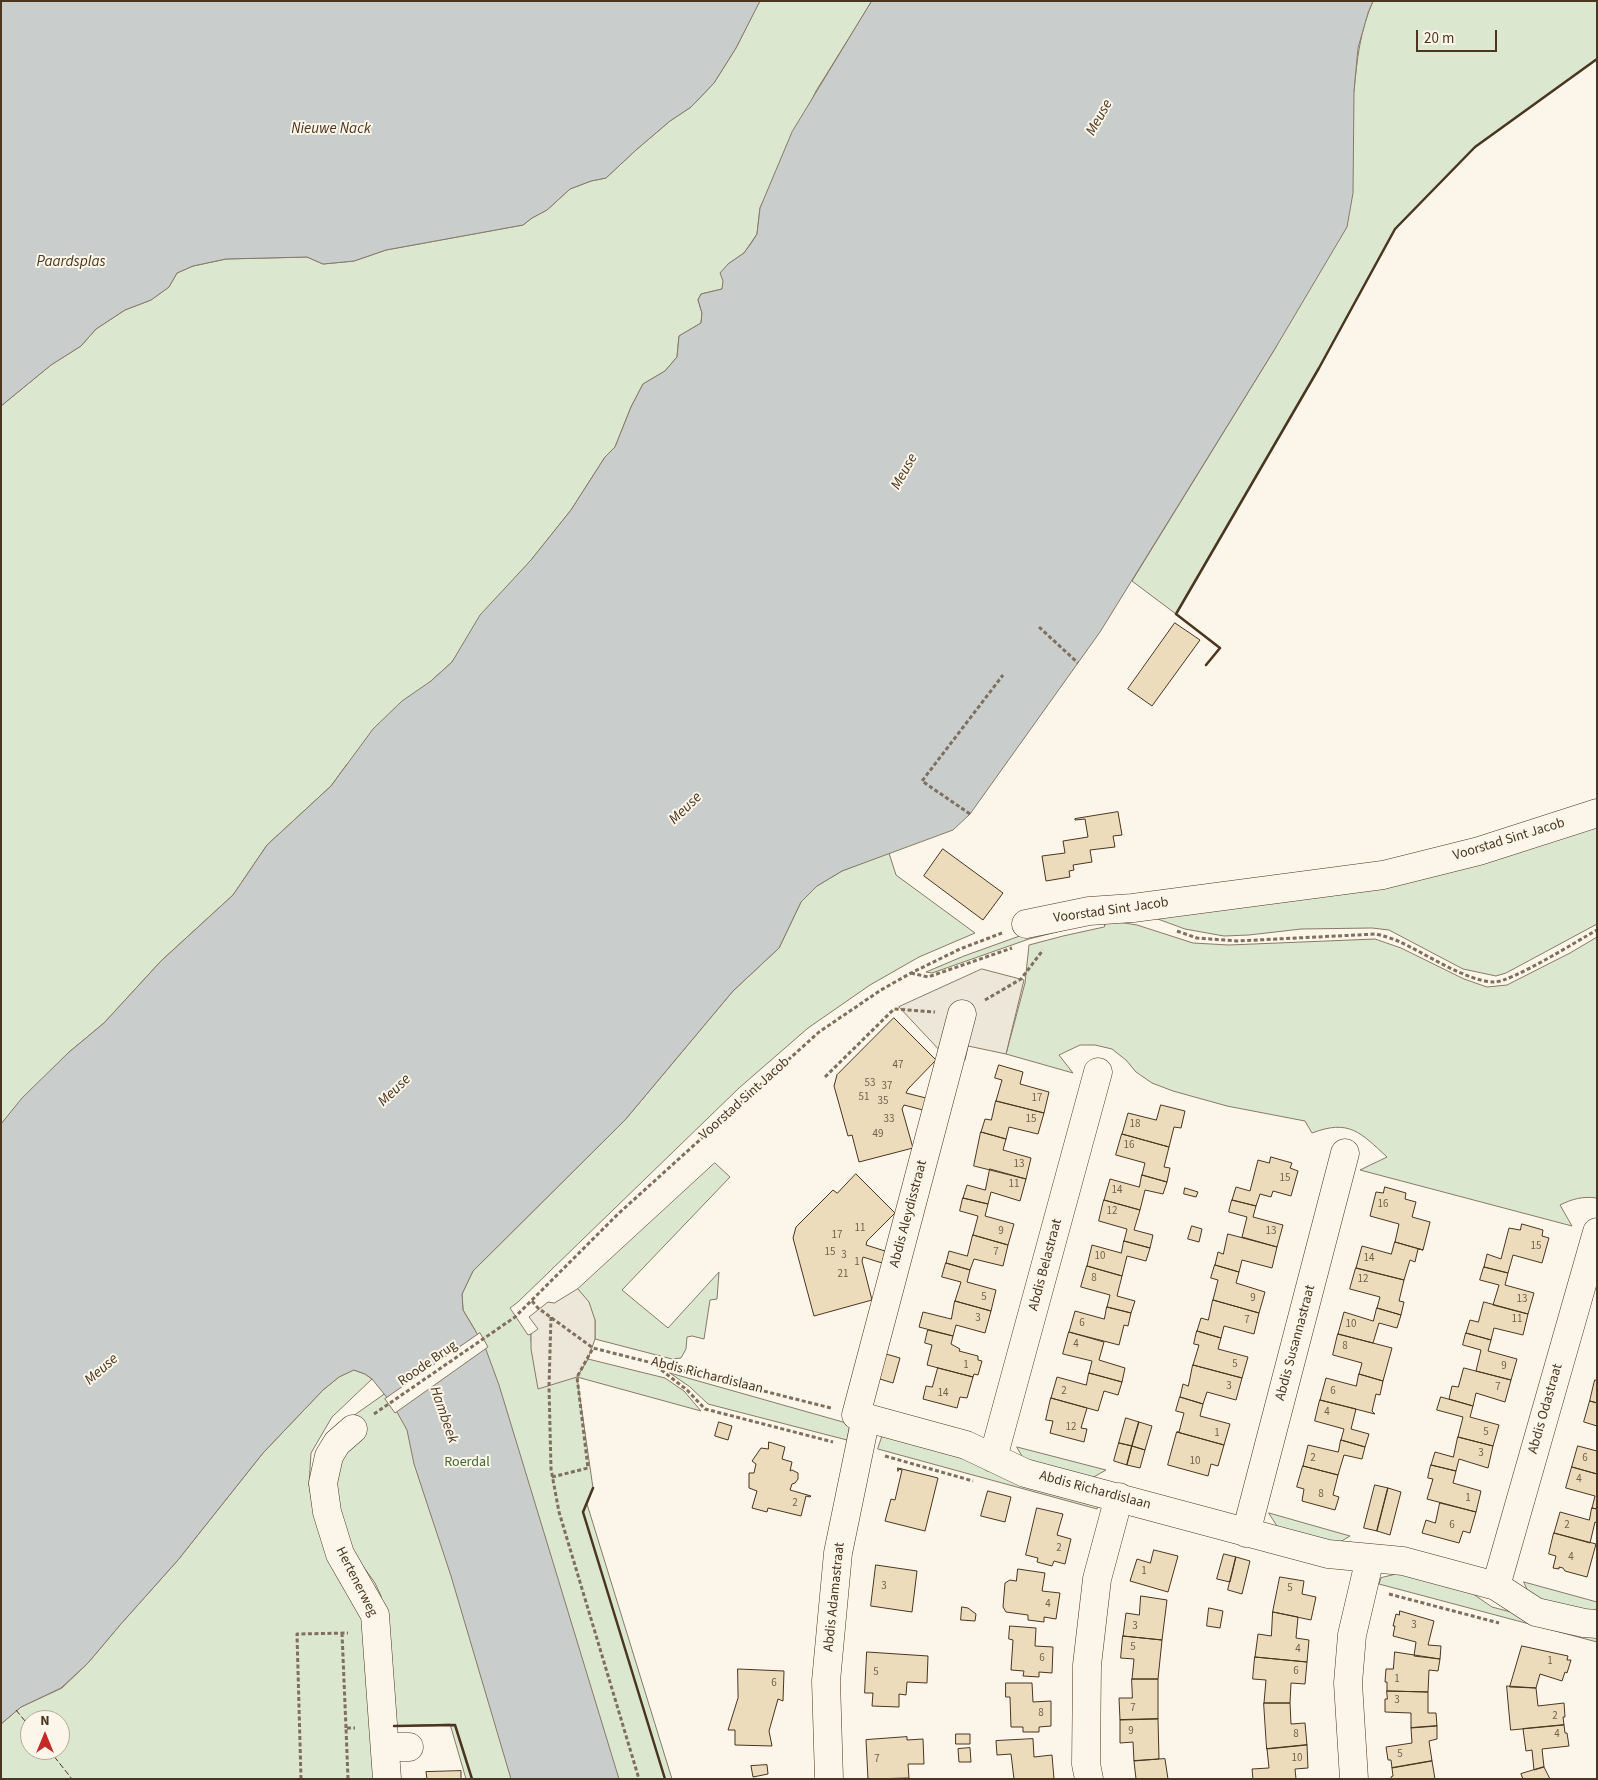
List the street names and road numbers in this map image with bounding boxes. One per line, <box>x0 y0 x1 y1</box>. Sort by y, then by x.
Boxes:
street label: Voorstad Sint Jacob <box>1451 815 1567 865</box>
street label: Voorstad Sint Jacob <box>1052 895 1170 927</box>
street label: Voorstad Sint Jacob <box>696 1054 794 1144</box>
street label: Abdis Aleydisstraat <box>887 1158 931 1270</box>
street label: Abdis Belastraat <box>1026 1217 1066 1313</box>
street label: Abdis Susannastraat <box>1272 1283 1320 1403</box>
street label: Roode Brug <box>395 1338 461 1390</box>
street label: Abdis Richardislaan <box>649 1354 765 1398</box>
street label: Abdis Odastraat <box>1525 1362 1567 1456</box>
street label: Abdis Richardislaan <box>1037 1468 1153 1514</box>
street label: Abdis Adamastraat <box>821 1542 849 1652</box>
street label: Hertenerweg <box>331 1544 381 1620</box>

